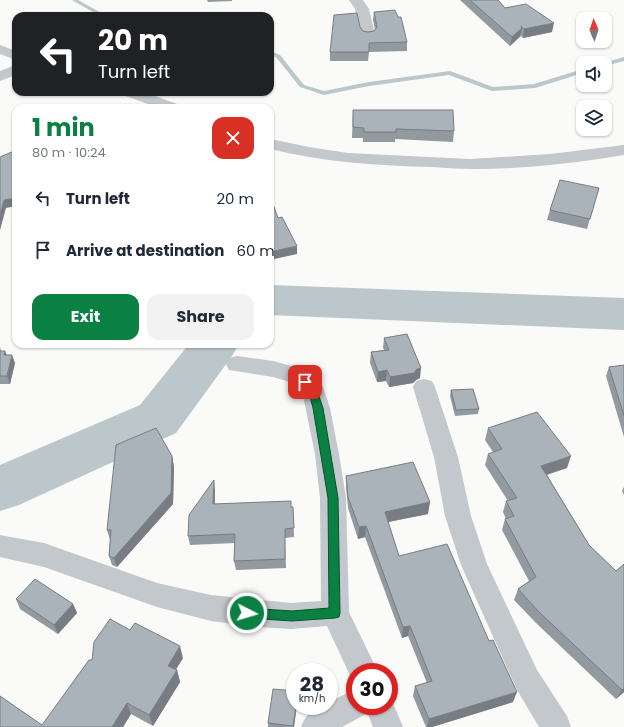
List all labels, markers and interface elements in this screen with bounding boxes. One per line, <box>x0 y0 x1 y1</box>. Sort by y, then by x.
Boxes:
north arrow <box>576 12 612 48</box>
map controls <box>576 12 612 136</box>
text: 20 m <box>98 21 168 60</box>
icon: left <box>32 28 84 80</box>
button: sound <box>576 56 612 92</box>
text: Turn left <box>98 59 170 84</box>
button: layers <box>576 100 612 136</box>
text: 1 min <box>32 111 95 144</box>
button: close <box>212 117 254 159</box>
text: 80 m · 10:24 <box>32 143 106 162</box>
icon: left <box>32 187 54 209</box>
text: Turn left <box>66 188 130 209</box>
text: 20 m <box>216 188 254 209</box>
icon: arrive <box>32 239 54 261</box>
text: Arrive at destination <box>66 240 224 261</box>
text: 60 m <box>236 240 275 261</box>
button: Exit <box>32 294 139 340</box>
button: Share <box>147 294 254 340</box>
pin <box>288 365 322 399</box>
icon: arrive <box>294 371 316 393</box>
position arrow <box>226 592 268 634</box>
speed limit sign: 30 <box>346 663 398 715</box>
text: 28 <box>300 670 324 698</box>
text: km/h <box>299 691 325 706</box>

